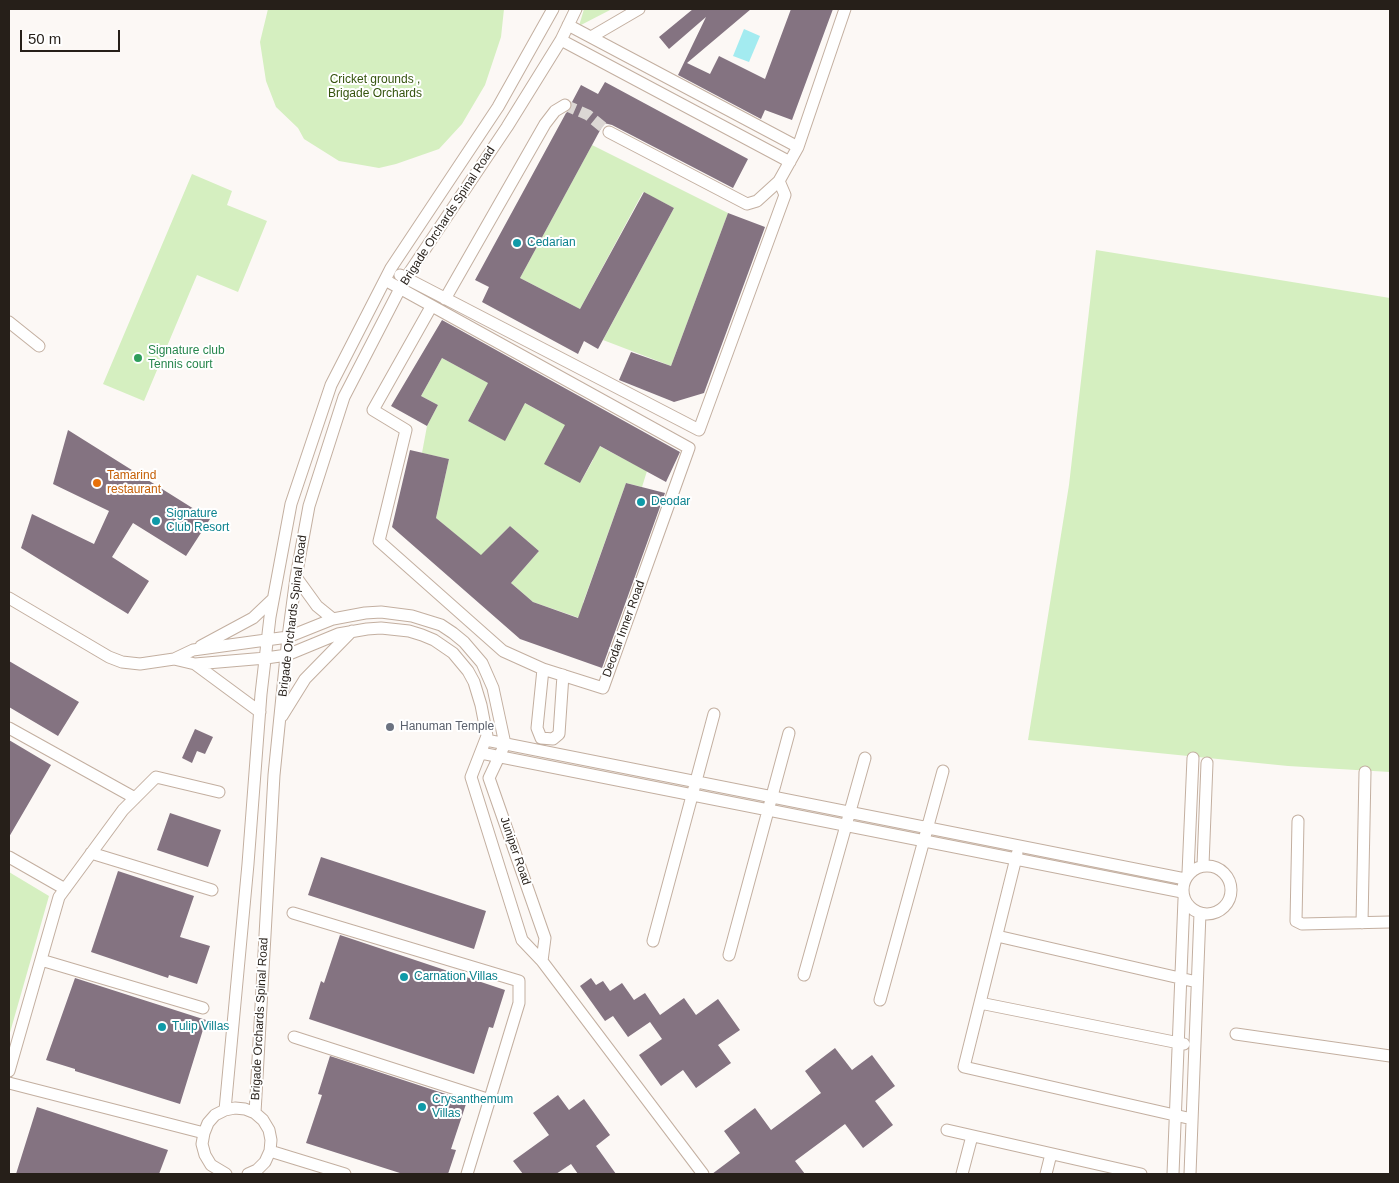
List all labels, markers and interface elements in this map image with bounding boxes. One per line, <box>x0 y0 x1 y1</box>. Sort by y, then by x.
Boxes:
scale bar <box>22 20 122 52</box>
text: 50 m <box>28 30 61 47</box>
park label: Cricket grounds , Brigade Orchards <box>328 73 422 101</box>
street label: Brigade Orchards Spinal Road <box>398 144 498 288</box>
place label: Cedarian <box>527 236 576 250</box>
marker: Cedarian <box>511 237 523 249</box>
place label: Signature club Tennis court <box>148 344 225 372</box>
marker: Signature club Tennis court <box>132 352 144 364</box>
place label: Tamarind restaurant <box>107 469 161 497</box>
marker: Tamarind restaurant <box>91 477 103 489</box>
place label: Deodar <box>651 495 690 509</box>
marker: Deodar <box>635 496 647 508</box>
place label: Signature Club Resort <box>166 507 229 535</box>
marker: Signature Club Resort <box>150 515 162 527</box>
street label: Brigade Orchards Spinal Road <box>276 534 310 698</box>
street label: Deodar Inner Road <box>600 579 648 679</box>
place label: Hanuman Temple <box>400 720 494 734</box>
marker: Hanuman Temple <box>384 721 396 733</box>
street label: Juniper Road <box>497 815 533 887</box>
street label: Brigade Orchards Spinal Road <box>249 937 271 1101</box>
place label: Carnation Villas <box>414 970 498 984</box>
marker: Carnation Villas <box>398 971 410 983</box>
place label: Tulip Villas <box>172 1020 229 1034</box>
marker: Tulip Villas <box>156 1021 168 1033</box>
place label: Crysanthemum Villas <box>432 1093 513 1121</box>
marker: Crysanthemum Villas <box>416 1101 428 1113</box>

